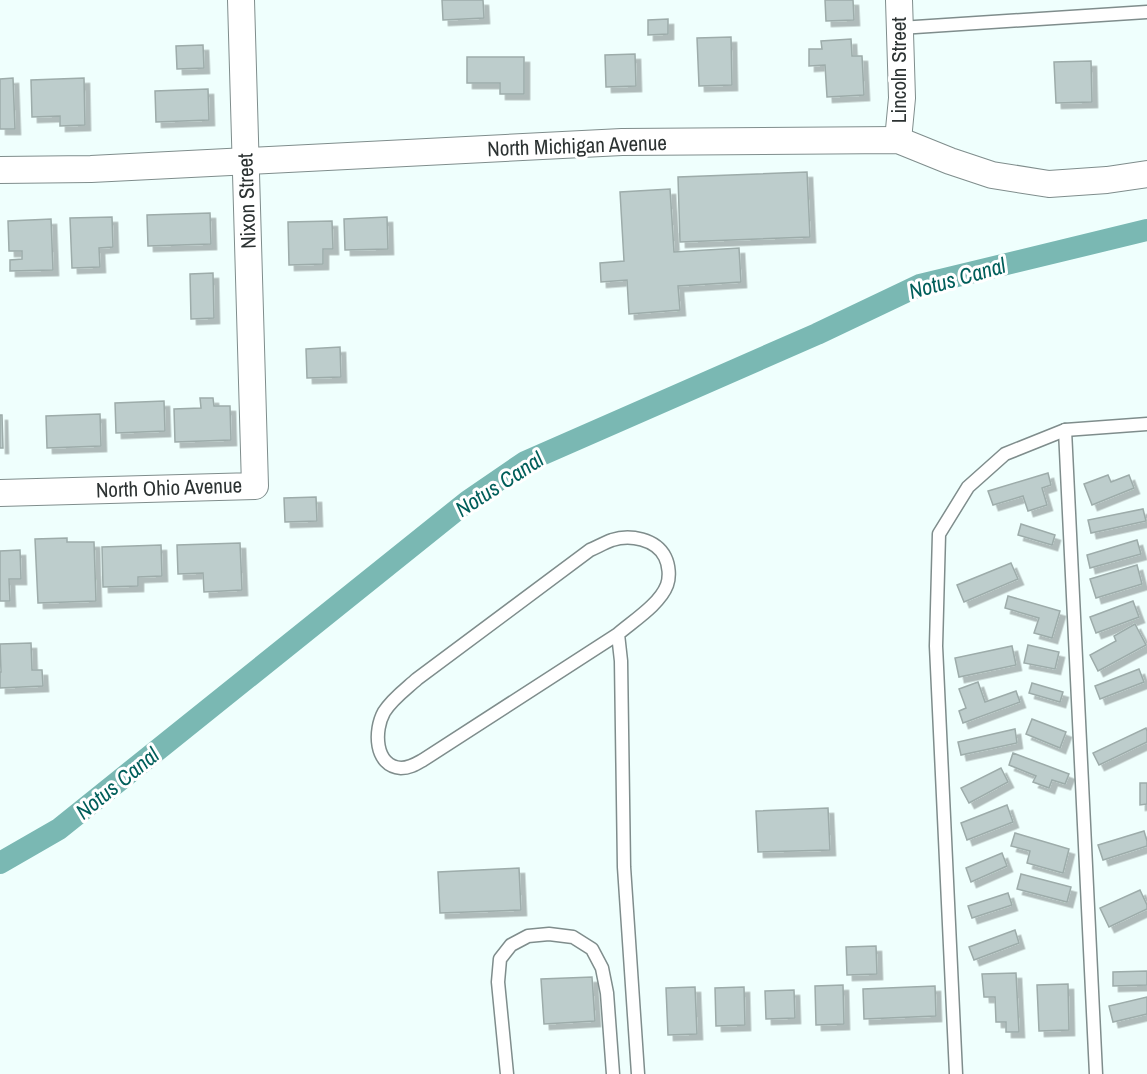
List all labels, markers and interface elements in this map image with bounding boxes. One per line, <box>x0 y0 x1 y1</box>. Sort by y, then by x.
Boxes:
street label: Lincoln Street <box>884 17 913 123</box>
street label: North Michigan Avenue <box>487 128 667 163</box>
street label: Nixon Street <box>230 152 263 249</box>
water label: Notus Canal <box>905 250 1010 306</box>
water label: Notus Canal <box>449 444 550 524</box>
street label: North Ohio Avenue <box>95 470 243 505</box>
water label: Notus Canal <box>69 739 166 826</box>

